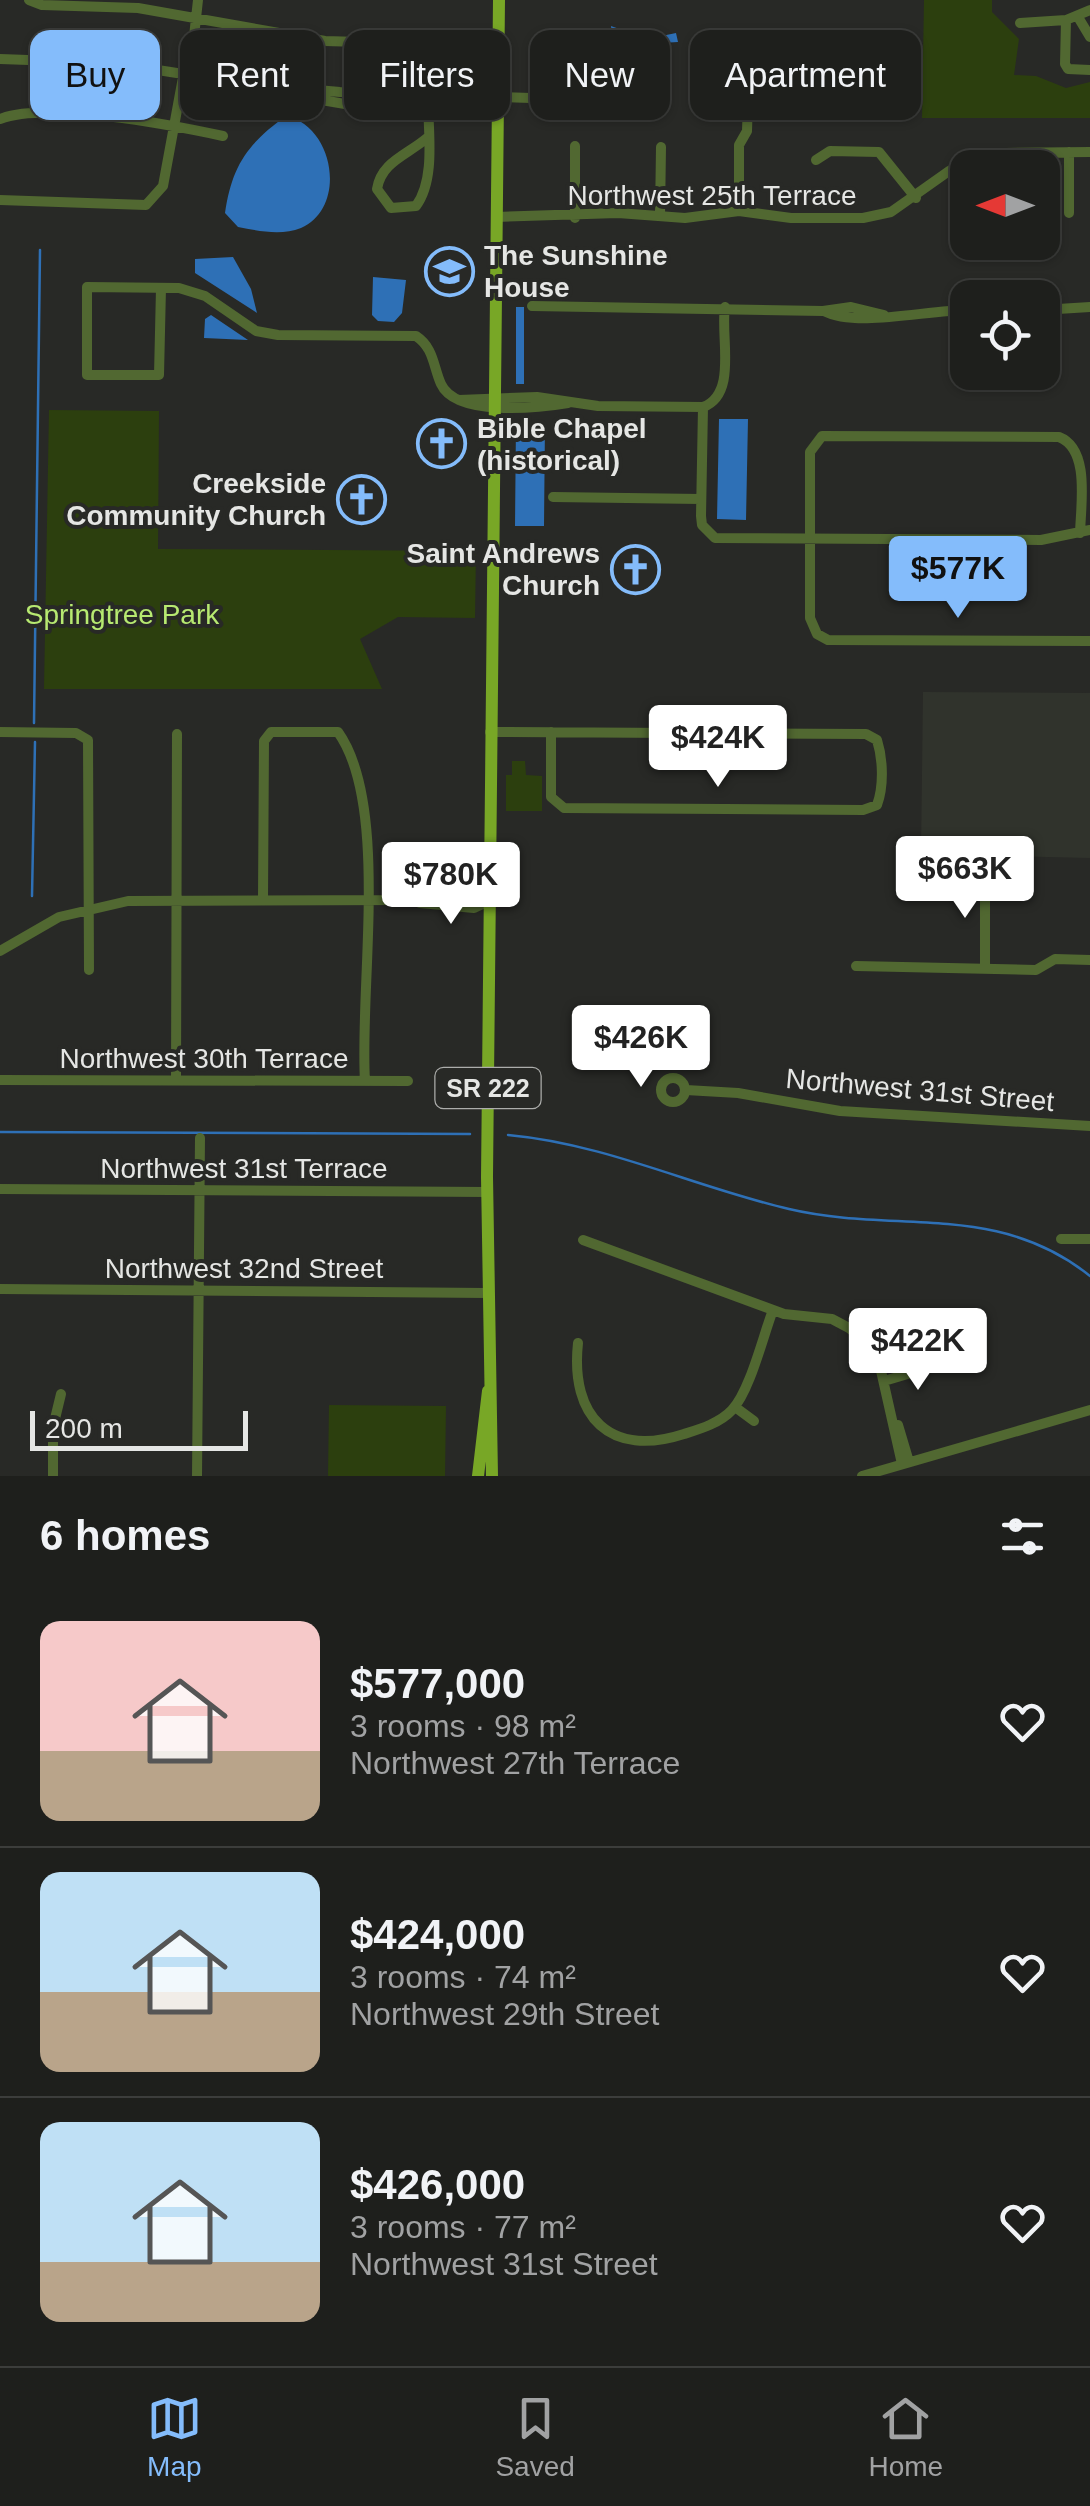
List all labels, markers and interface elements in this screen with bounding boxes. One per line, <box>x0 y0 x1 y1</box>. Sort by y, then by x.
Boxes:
chip: Buy <box>30 30 160 120</box>
chip: Rent <box>180 30 324 120</box>
chip: Filters <box>344 30 510 120</box>
chip: New <box>530 30 670 120</box>
chip: Apartment <box>690 30 921 120</box>
north arrow <box>950 150 1060 260</box>
map controls <box>950 150 1060 390</box>
street label: Northwest 25th Terrace <box>568 180 856 211</box>
place label: The Sunshine House <box>484 240 668 303</box>
school or university icon: The Sunshine House <box>423 245 475 297</box>
button: locate <box>950 280 1060 390</box>
place label: Bible Chapel (historical) <box>477 413 647 476</box>
church icon: Bible Chapel (historical) <box>416 418 468 470</box>
place label: Creekside Community Church <box>66 468 326 531</box>
church icon: Creekside Community Church <box>335 473 387 525</box>
pin: $577K <box>888 536 1028 621</box>
place label: Saint Andrews Church <box>407 538 600 601</box>
church icon: Saint Andrews Church <box>609 543 661 595</box>
text: $577K <box>911 550 1005 586</box>
park label: Springtree Park <box>25 599 220 630</box>
pin: $424K <box>648 705 788 790</box>
text: $424K <box>671 719 765 755</box>
pin: $663K <box>895 836 1035 921</box>
pin: $780K <box>381 842 521 927</box>
text: $663K <box>918 850 1012 886</box>
text: $780K <box>404 856 498 892</box>
pin: $426K <box>571 1005 711 1090</box>
text: $426K <box>594 1019 688 1055</box>
street label: Northwest 30th Terrace <box>60 1043 348 1074</box>
street label: Northwest 31st Street <box>785 1063 1056 1117</box>
road number: SR 222 <box>436 1068 540 1108</box>
street label: Northwest 31st Terrace <box>100 1153 388 1184</box>
street label: Northwest 32nd Street <box>105 1253 384 1284</box>
pin: $422K <box>848 1308 988 1393</box>
text: $422K <box>871 1322 965 1358</box>
scale bar <box>30 1406 248 1450</box>
text: 200 m <box>45 1413 123 1444</box>
icon: filters <box>995 1509 1050 1564</box>
text: 6 homes <box>40 1512 210 1559</box>
text: $577,000 <box>350 1660 525 1707</box>
icon: home <box>120 1661 240 1781</box>
icon: heart <box>995 1694 1050 1749</box>
text: 3 rooms · 98 m² <box>350 1708 576 1744</box>
text: Northwest 27th Terrace <box>350 1745 680 1781</box>
text: $424,000 <box>350 1911 525 1958</box>
icon: home <box>120 1912 240 2032</box>
icon: heart <box>995 1945 1050 2000</box>
text: 3 rooms · 74 m² <box>350 1959 576 1995</box>
text: Northwest 29th Street <box>350 1996 659 2032</box>
text: $426,000 <box>350 2161 525 2208</box>
icon: home <box>120 2162 240 2282</box>
icon: heart <box>995 2195 1050 2250</box>
text: 3 rooms · 77 m² <box>350 2209 576 2245</box>
text: Northwest 31st Street <box>350 2246 658 2282</box>
tab: Map <box>147 2391 202 2483</box>
tab: Saved <box>495 2391 575 2483</box>
tab: Home <box>868 2391 943 2483</box>

